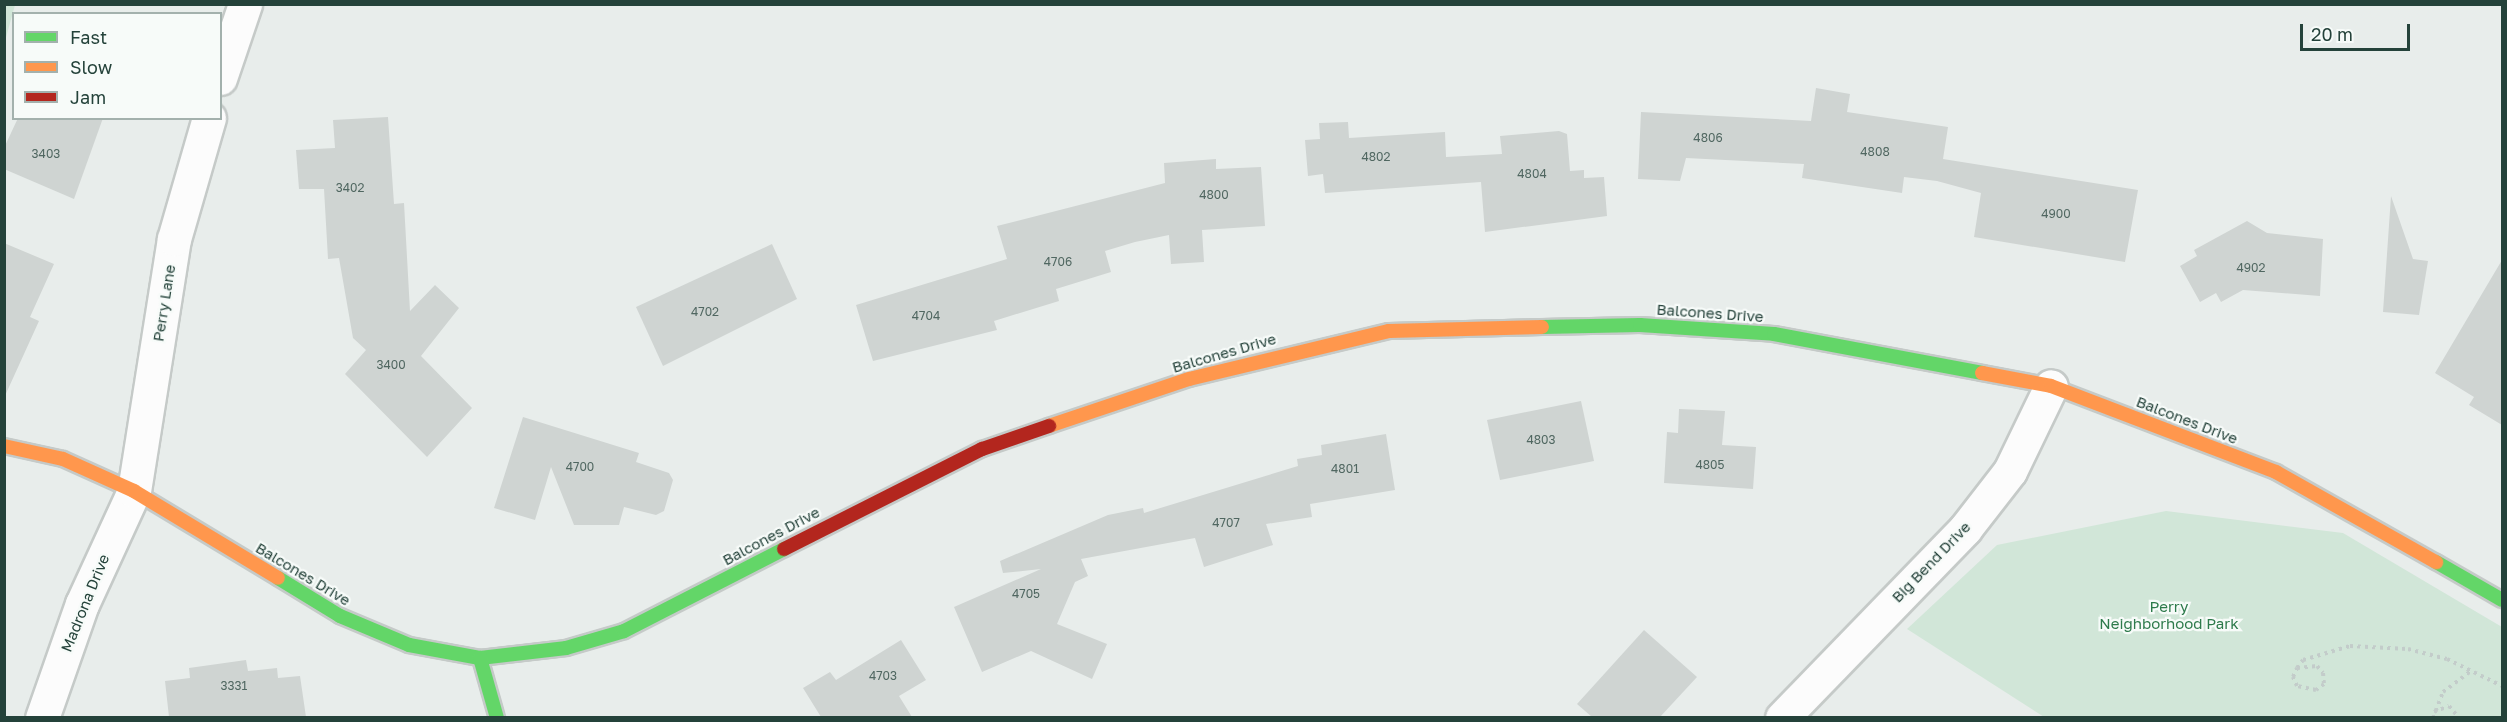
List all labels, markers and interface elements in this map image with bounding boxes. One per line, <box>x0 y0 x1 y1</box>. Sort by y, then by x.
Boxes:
legend <box>12 12 222 120</box>
scale bar <box>2303 12 2412 50</box>
text: 20 m <box>2311 23 2353 45</box>
text: Fast <box>70 26 107 48</box>
text: Slow <box>70 56 112 78</box>
text: Jam <box>70 86 106 108</box>
house number: 4806 <box>1693 131 1723 145</box>
house number: 4808 <box>1860 145 1890 159</box>
house number: 3403 <box>32 147 60 161</box>
house number: 4802 <box>1361 150 1391 164</box>
house number: 4804 <box>1517 167 1547 181</box>
house number: 3402 <box>336 181 364 195</box>
house number: 4800 <box>1199 188 1229 202</box>
house number: 4900 <box>2041 207 2071 221</box>
house number: 4706 <box>1044 255 1072 269</box>
house number: 4902 <box>2237 261 2265 275</box>
street label: Perry Lane <box>149 263 179 343</box>
street label: Balcones Drive <box>1656 300 1764 326</box>
house number: 4702 <box>691 305 719 319</box>
house number: 4704 <box>912 309 940 323</box>
street label: Balcones Drive <box>1170 330 1278 376</box>
house number: 3400 <box>376 358 406 372</box>
street label: Balcones Drive <box>2134 392 2240 448</box>
house number: 4803 <box>1526 433 1556 447</box>
house number: 4805 <box>1695 458 1725 472</box>
house number: 4700 <box>566 460 594 474</box>
house number: 4801 <box>1331 462 1359 476</box>
street label: Balcones Drive <box>719 503 823 569</box>
house number: 4707 <box>1212 516 1240 530</box>
street label: Big Bend Drive <box>1888 518 1974 606</box>
street label: Balcones Drive <box>252 539 354 609</box>
street label: Madrona Drive <box>57 551 113 655</box>
house number: 4705 <box>1012 587 1040 601</box>
park label: Perry Neighborhood Park <box>2099 597 2239 632</box>
house number: 4703 <box>869 669 897 683</box>
house number: 3331 <box>221 679 247 693</box>

